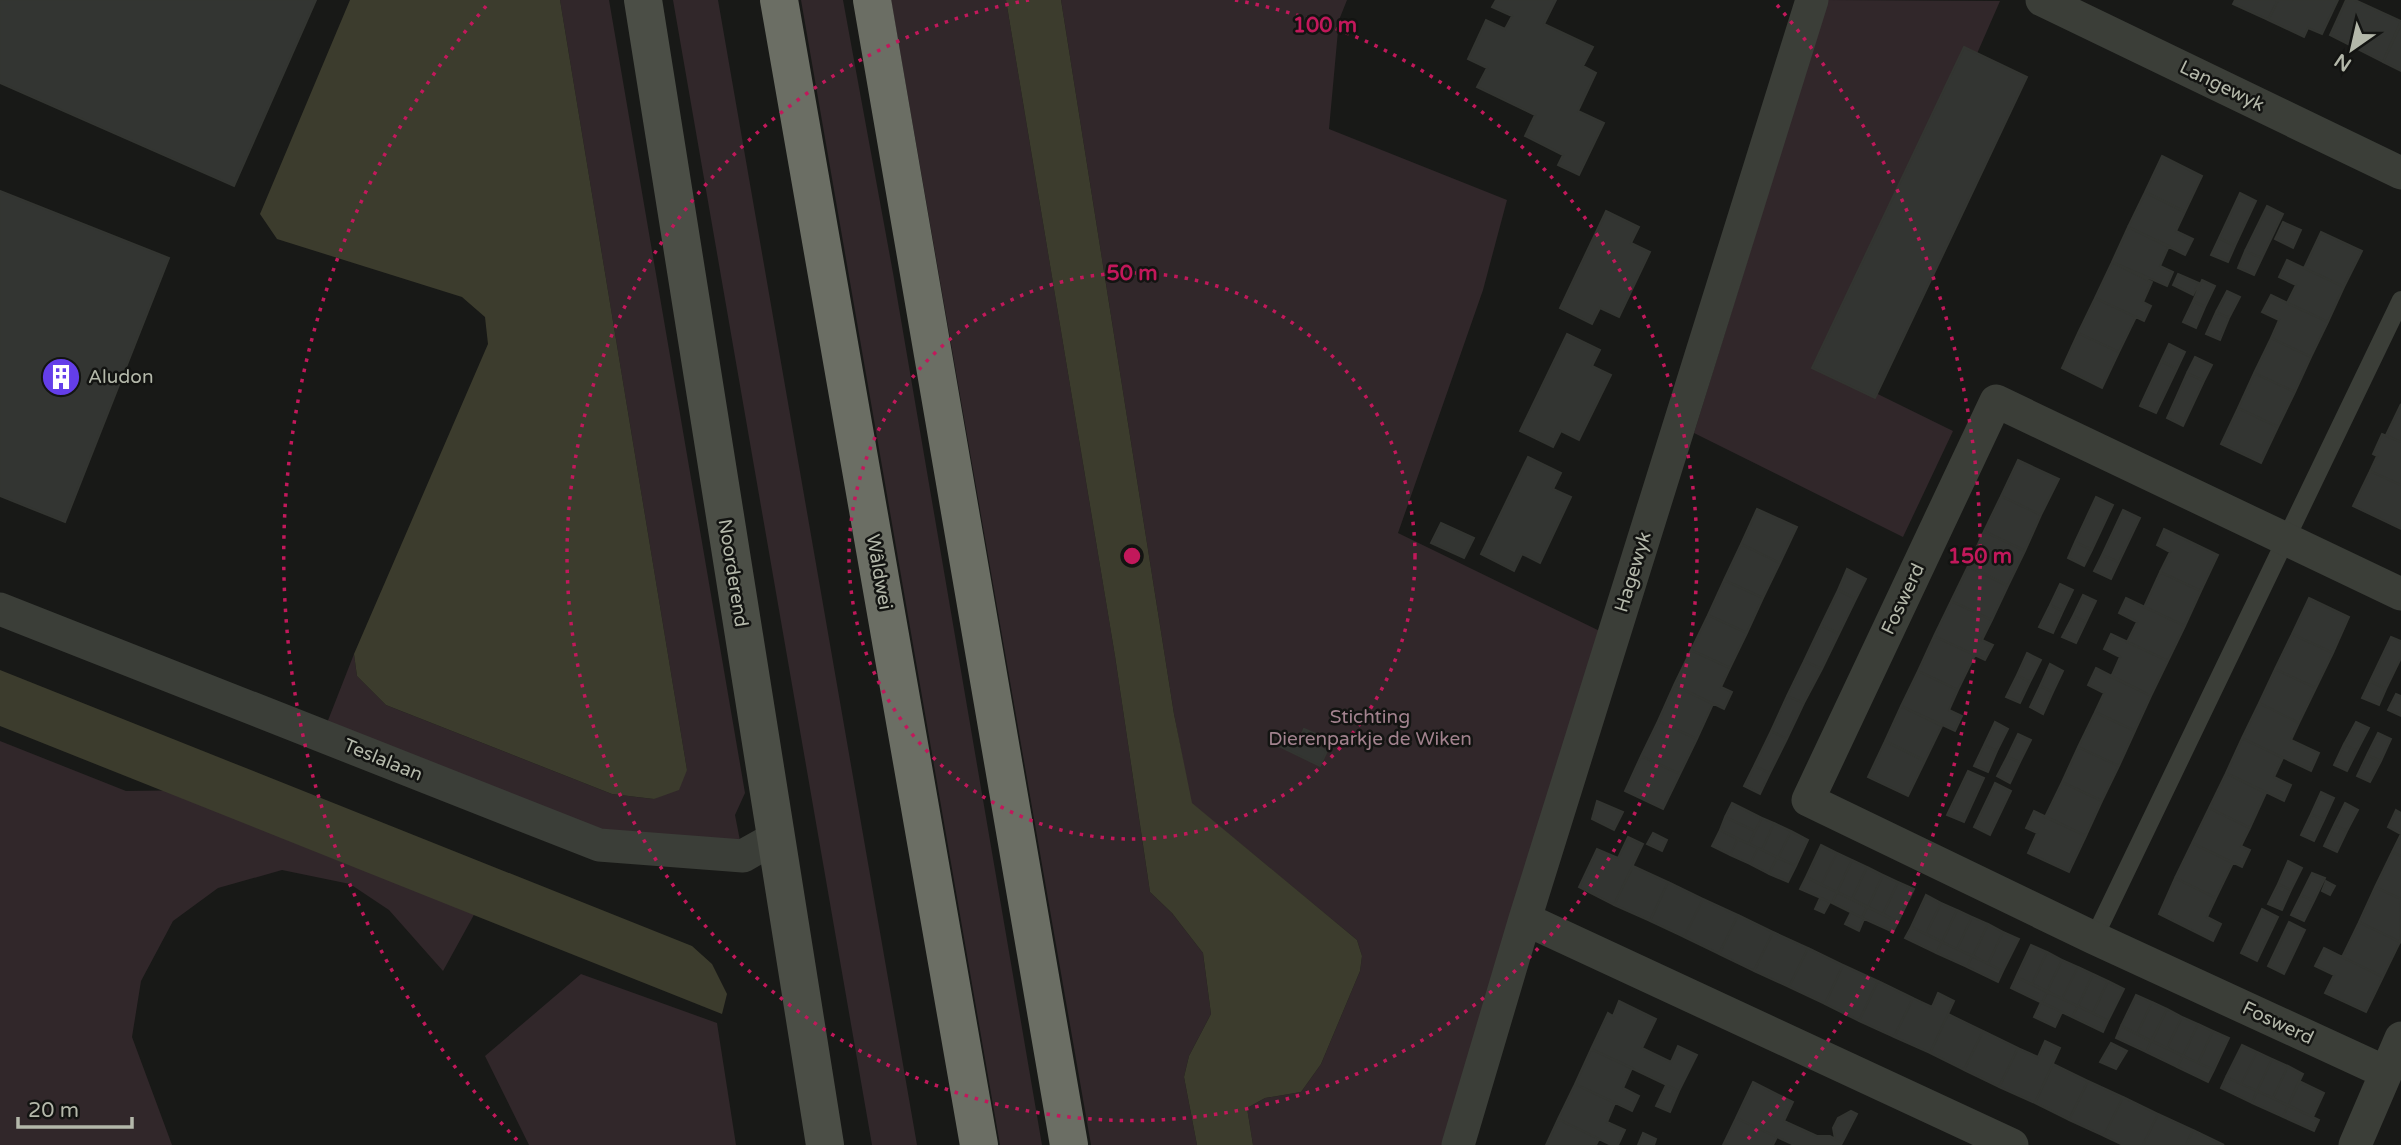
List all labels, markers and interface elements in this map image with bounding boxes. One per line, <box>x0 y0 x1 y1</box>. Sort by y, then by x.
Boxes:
text: 100 m <box>1293 13 1357 38</box>
north arrow <box>2317 14 2387 84</box>
text: N <box>2331 49 2356 76</box>
street label: Langewyk <box>2176 56 2268 116</box>
text: 50 m <box>1106 261 1158 286</box>
building icon: Aludon <box>40 356 82 398</box>
place label: Aludon <box>88 366 153 388</box>
street label: Noorderend <box>714 517 752 629</box>
street label: Hagewyk <box>1610 529 1656 615</box>
street label: Wâldwei <box>862 533 896 611</box>
centre of rings <box>1120 544 1144 568</box>
text: 150 m <box>1948 544 2012 569</box>
street label: Foswerd <box>1877 560 1929 638</box>
park label: Stichting Dierenparkje de Wiken <box>1268 706 1472 750</box>
street label: Teslalaan <box>340 734 426 786</box>
street label: Foswerd <box>2239 997 2317 1049</box>
scale bar <box>18 1086 131 1130</box>
text: 20 m <box>28 1098 79 1123</box>

